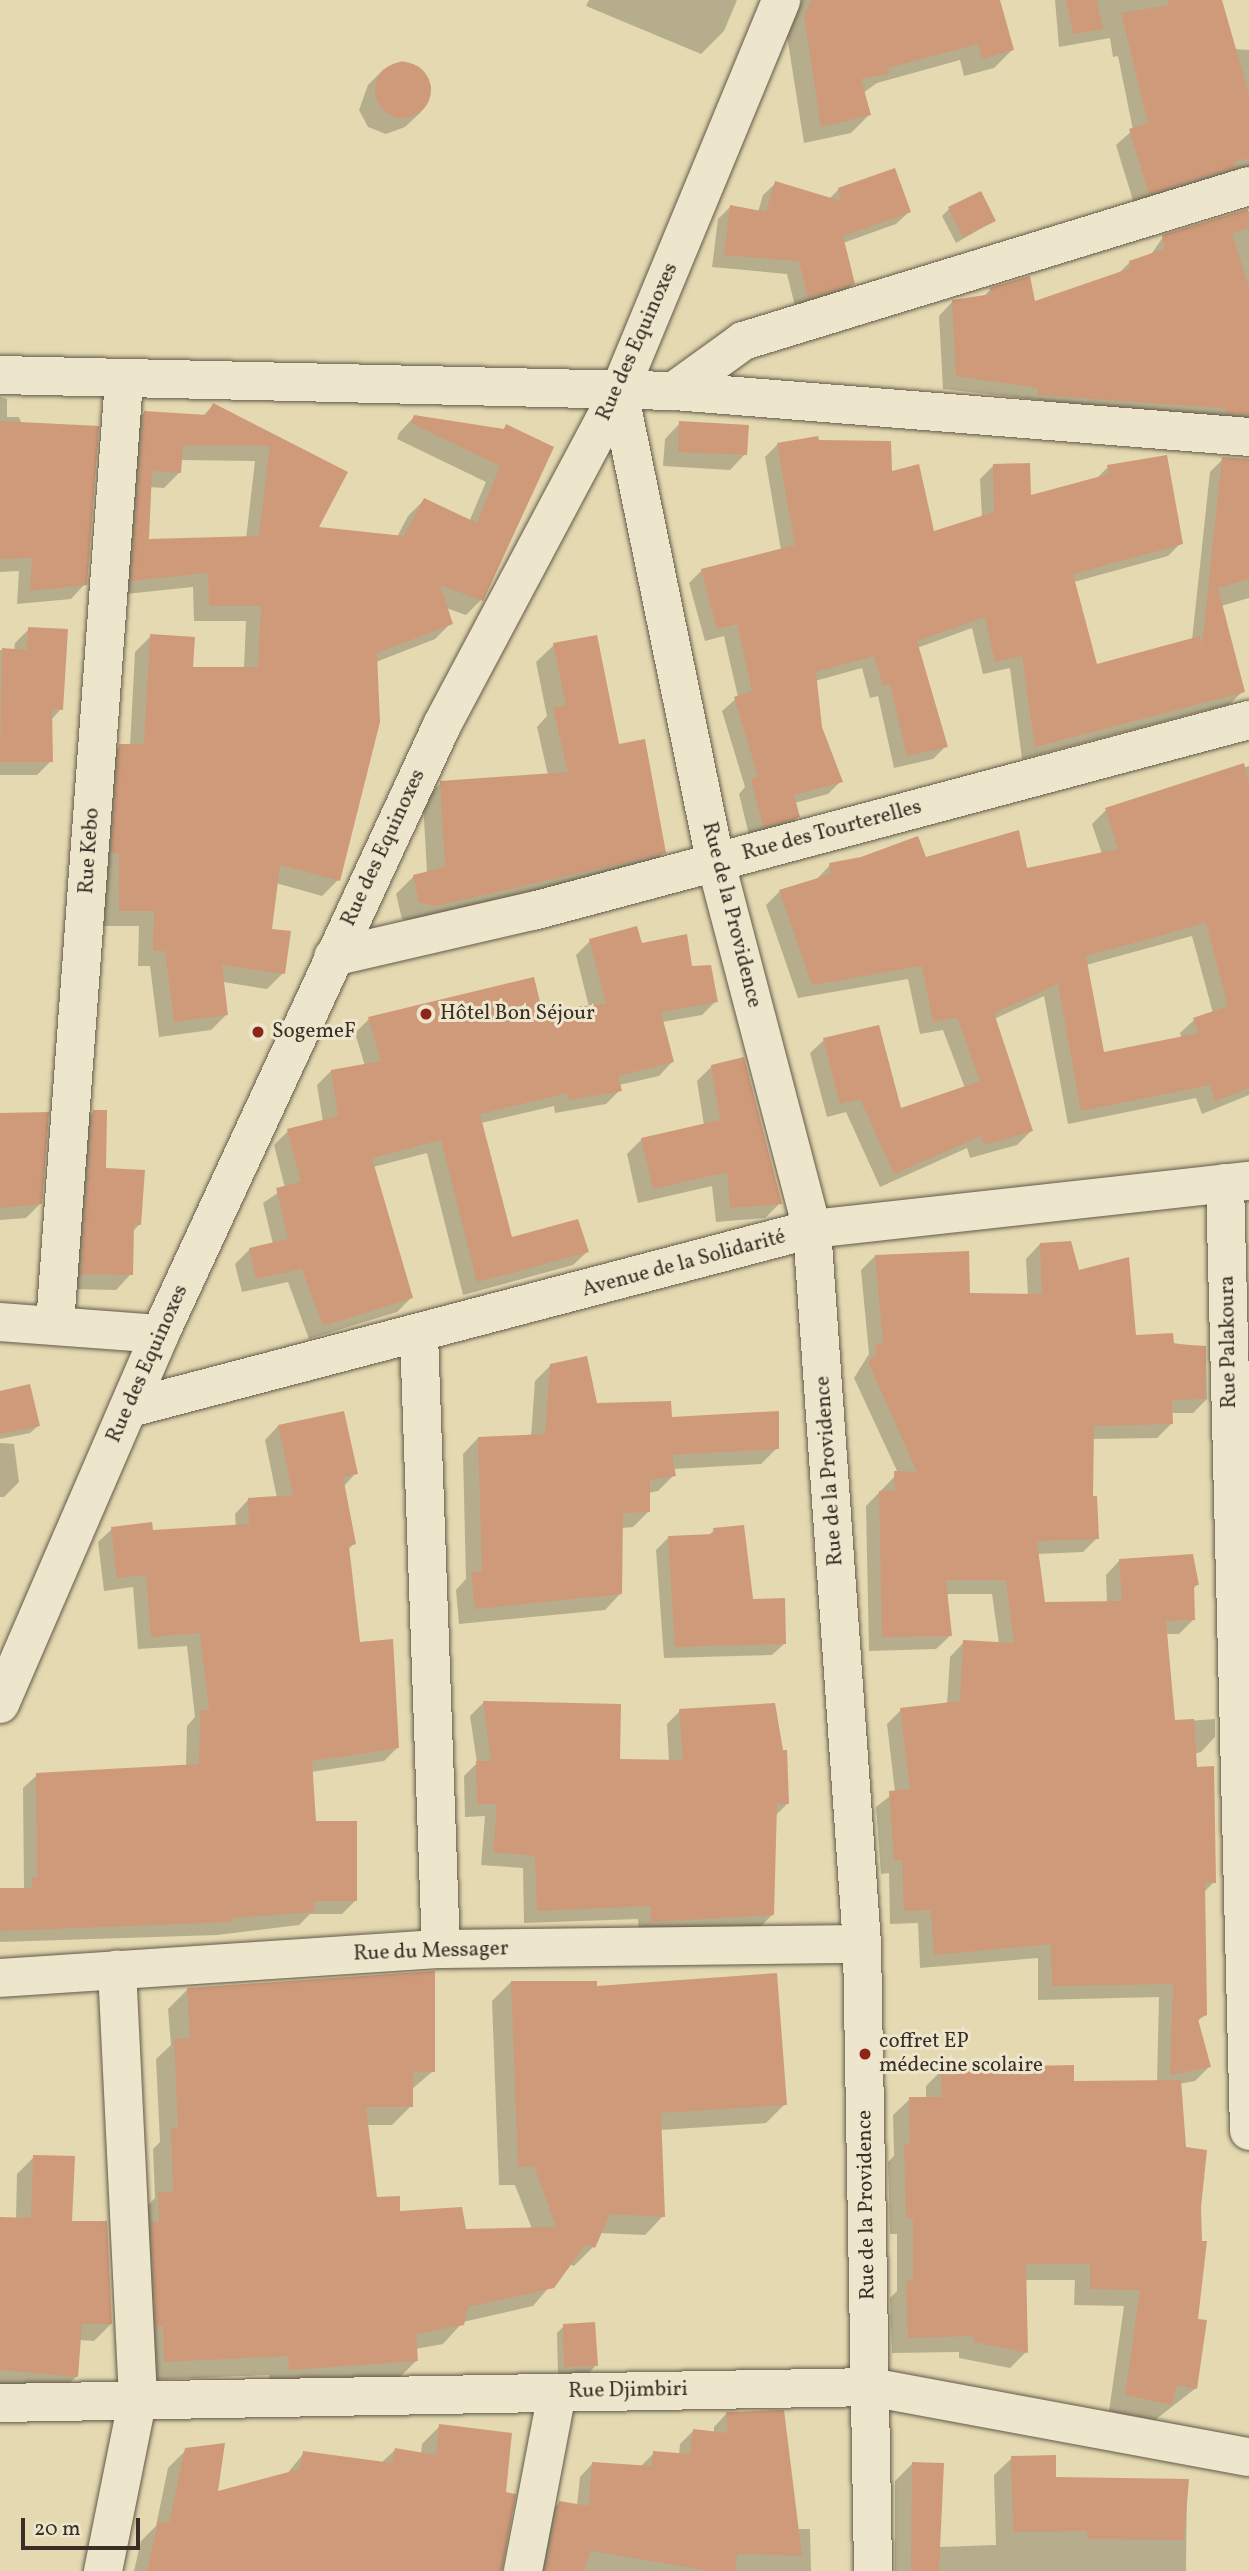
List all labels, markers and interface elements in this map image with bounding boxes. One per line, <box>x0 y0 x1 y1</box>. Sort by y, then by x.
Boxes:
street label: Rue des Equinoxes <box>592 259 684 425</box>
street label: Rue des Equinoxes <box>337 765 431 931</box>
street label: Rue des Tourterelles <box>739 795 925 867</box>
street label: Rue Kebo <box>74 807 106 895</box>
street label: Rue de la Providence <box>696 820 766 1010</box>
place label: Hôtel Bon Séjour <box>440 1001 595 1027</box>
marker: Hôtel Bon Séjour <box>418 1006 434 1022</box>
place label: SogemeF <box>272 1019 356 1045</box>
marker: SogemeF <box>250 1024 266 1040</box>
street label: Avenue de la Solidarité <box>580 1225 788 1303</box>
street label: Rue Palakoura <box>1215 1275 1243 1409</box>
street label: Rue des Equinoxes <box>102 1281 194 1447</box>
street label: Rue de la Providence <box>811 1375 849 1567</box>
street label: Rue du Messager <box>353 1937 509 1967</box>
place label: coffret EP médecine scolaire <box>879 2029 1043 2079</box>
marker: coffret EP médecine scolaire <box>857 2046 873 2062</box>
street label: Rue de la Providence <box>853 2110 881 2300</box>
street label: Rue Djimbiri <box>568 2377 688 2405</box>
scale bar <box>24 2504 144 2548</box>
text: 20 m <box>34 2515 80 2544</box>

